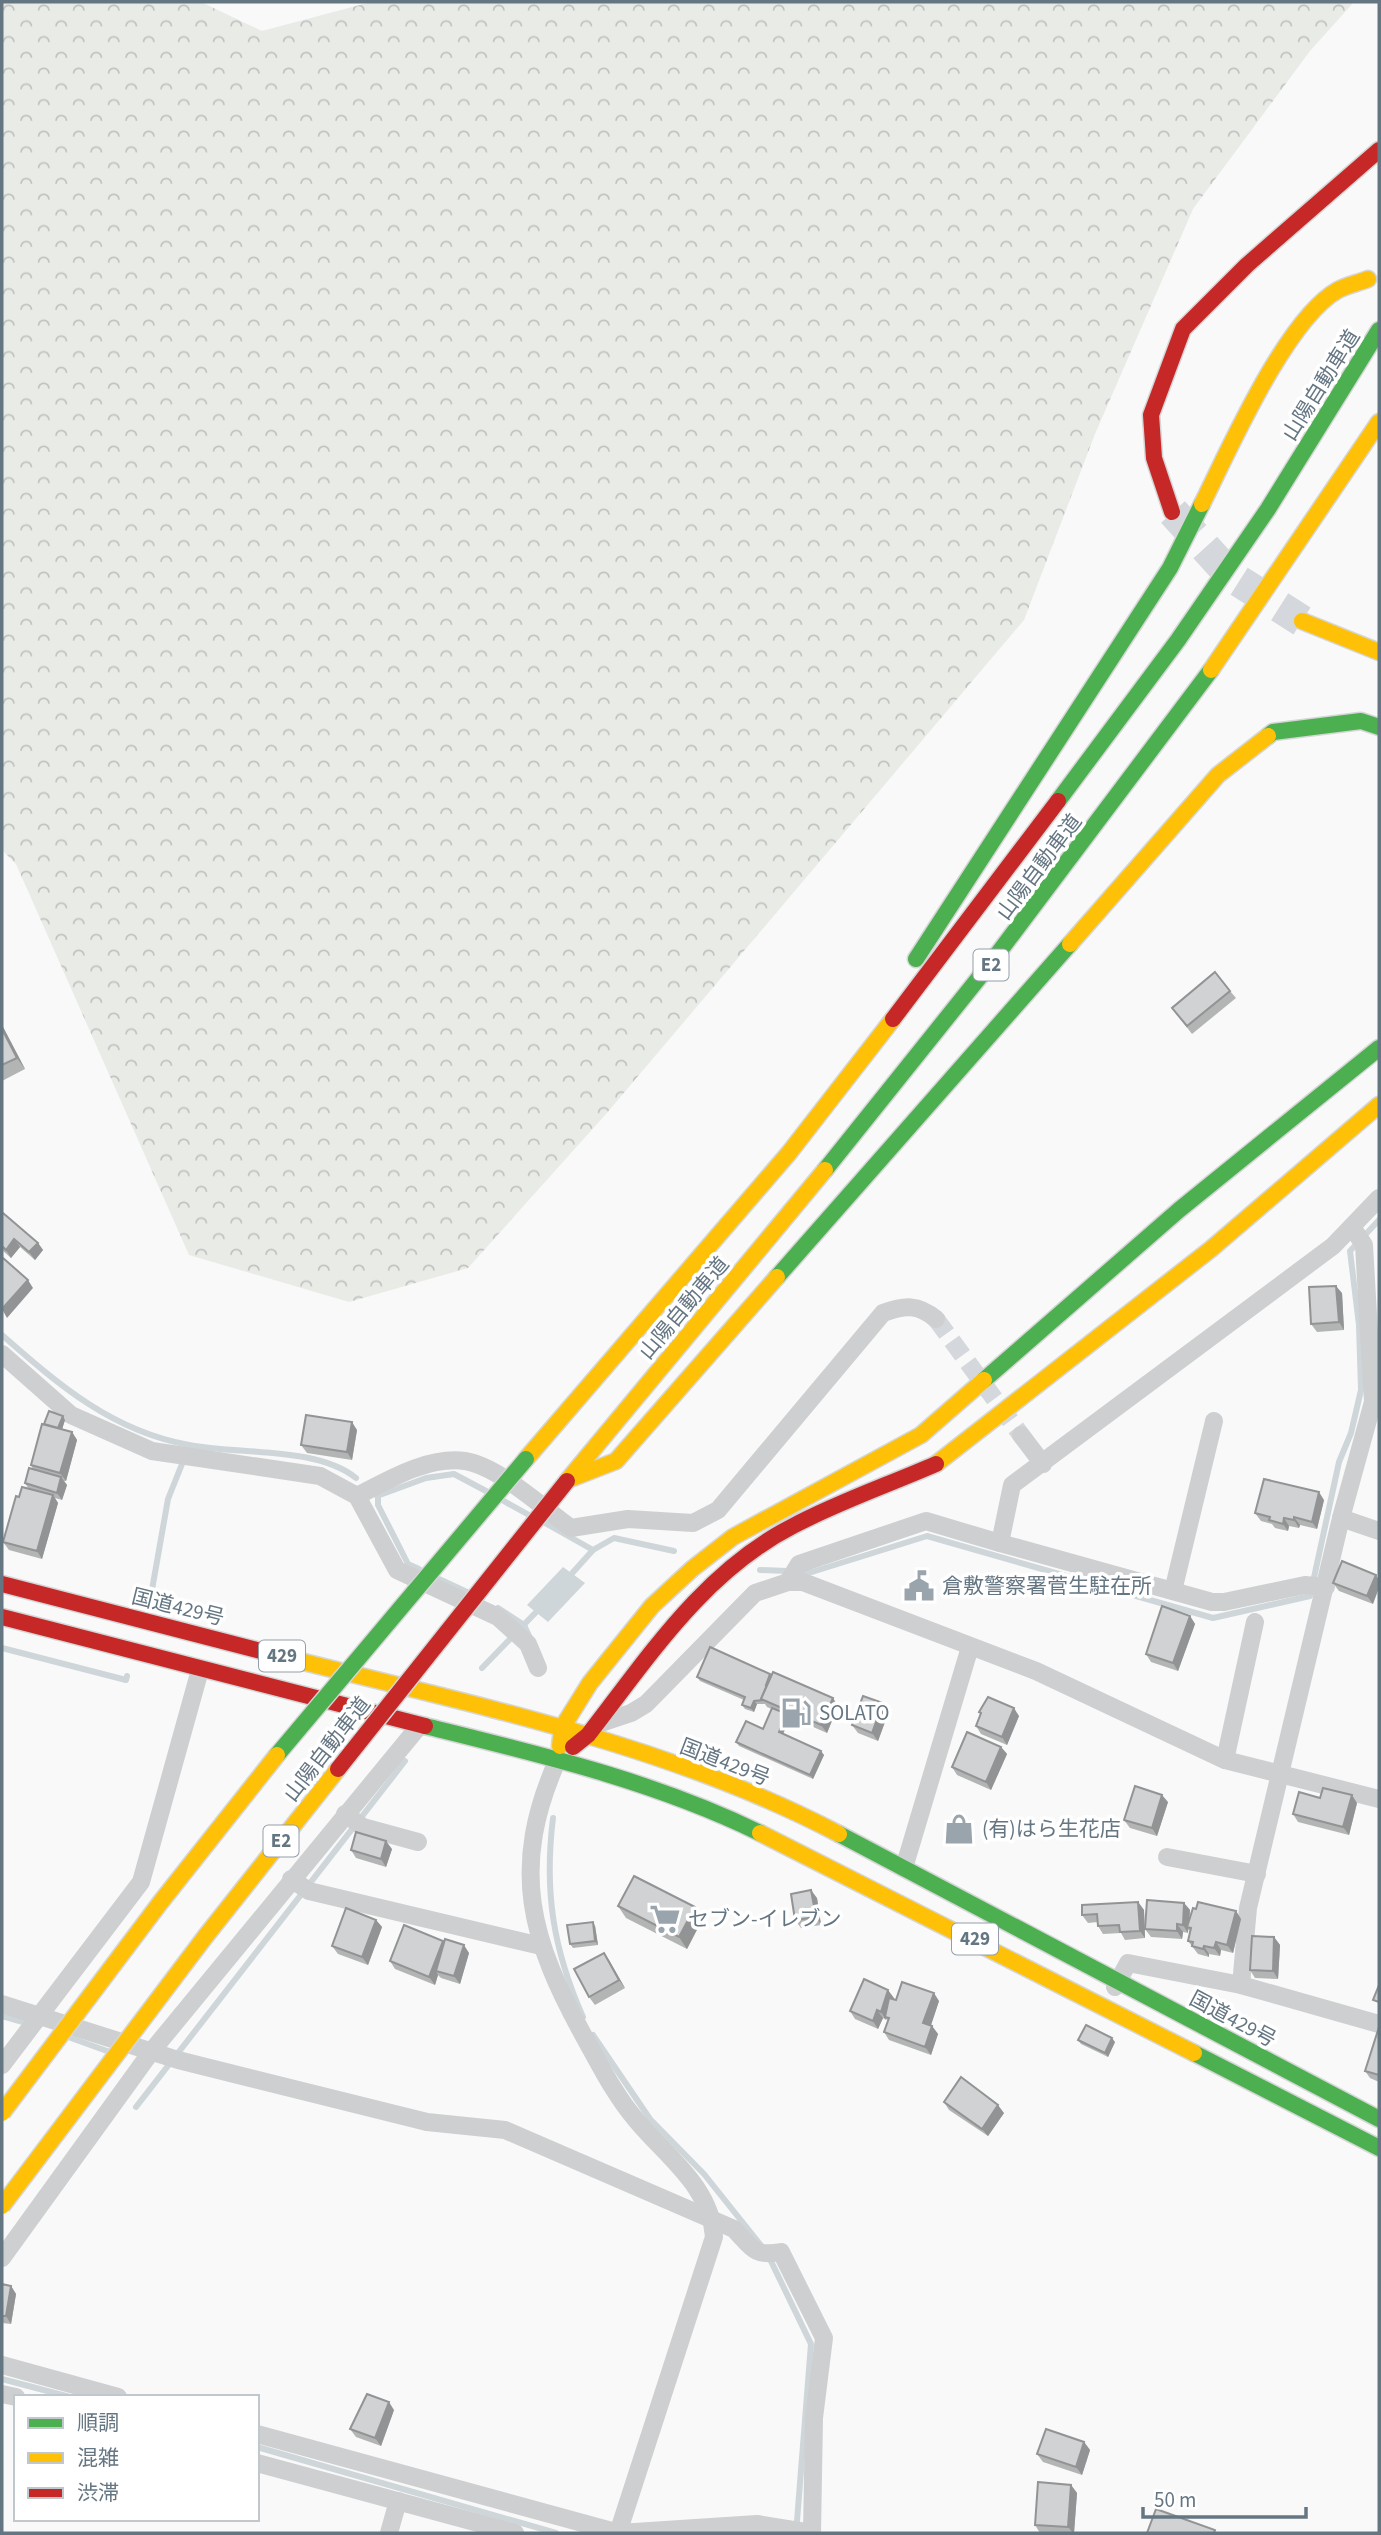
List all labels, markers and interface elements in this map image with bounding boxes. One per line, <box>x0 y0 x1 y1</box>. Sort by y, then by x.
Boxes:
street label: 山陽自動車道 <box>1275 324 1367 446</box>
street label: 山陽自動車道 <box>989 808 1089 926</box>
road number: E2 <box>974 950 1009 981</box>
street label: 山陽自動車道 <box>632 1250 736 1366</box>
public building icon: 倉敷警察署菅生駐在所 <box>902 1569 936 1603</box>
place label: 倉敷警察署菅生駐在所 <box>942 1571 1152 1601</box>
street label: 国道429号 <box>129 1581 227 1633</box>
road number: 429 <box>259 1640 305 1672</box>
street label: 山陽自動車道 <box>276 1690 378 1808</box>
fuel station icon: SOLATO <box>779 1696 813 1730</box>
place label: SOLATO <box>819 1698 889 1728</box>
street label: 国道429号 <box>676 1731 774 1793</box>
shop icon: (有)はら生花店 <box>942 1812 976 1846</box>
place label: (有)はら生花店 <box>982 1814 1121 1844</box>
road number: E2 <box>264 1826 298 1856</box>
supermarket icon: セブン-イレブン <box>648 1902 682 1936</box>
place label: セブン-イレブン <box>688 1904 842 1934</box>
road number: 429 <box>952 1924 998 1954</box>
street label: 国道429号 <box>1184 1984 1282 2054</box>
legend <box>14 2395 259 2521</box>
text: 順調 <box>77 2408 119 2438</box>
text: 混雑 <box>77 2443 119 2473</box>
scale bar <box>1143 2476 1306 2520</box>
text: 渋滞 <box>77 2478 119 2508</box>
text: 50 m <box>1154 2485 1196 2515</box>

